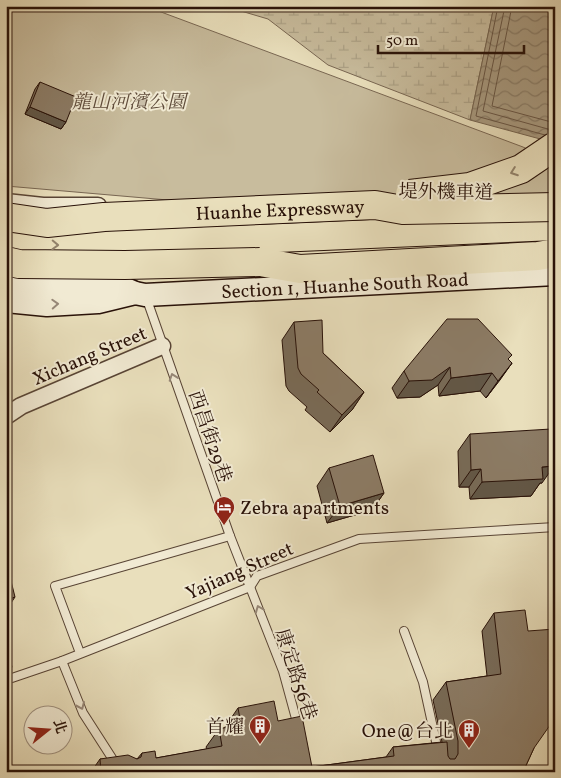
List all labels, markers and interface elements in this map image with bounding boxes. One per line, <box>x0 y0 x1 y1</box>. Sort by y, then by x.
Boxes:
scale bar <box>378 22 525 54</box>
text: 50 m <box>386 31 418 52</box>
park label: 龍山河濱公園 <box>72 90 189 116</box>
one-way arrow <box>510 166 519 176</box>
street label: 堤外機車道 <box>398 179 494 207</box>
street label: Huanhe Expressway <box>195 194 365 228</box>
one-way arrow <box>51 240 59 250</box>
street label: Section 1, Huanhe South Road <box>221 267 469 306</box>
one-way arrow <box>52 299 59 309</box>
street label: Xichang Street <box>29 321 151 393</box>
one-way arrow <box>169 373 179 382</box>
street label: 西昌街29巷 <box>181 387 237 486</box>
hotel icon: Zebra apartments <box>212 495 236 526</box>
place label: Zebra apartments <box>240 496 389 522</box>
street label: Yajiang Street <box>182 536 298 607</box>
one-way arrow <box>254 605 264 613</box>
street label: 康定路56巷 <box>268 626 322 724</box>
one-way arrow <box>74 701 85 710</box>
north arrow <box>22 706 72 756</box>
building icon: 首耀 <box>248 714 272 745</box>
place label: 首耀 <box>206 715 244 741</box>
text: 北 <box>48 717 70 736</box>
building icon: One@台北 <box>457 718 481 749</box>
place label: One@台北 <box>362 719 453 745</box>

